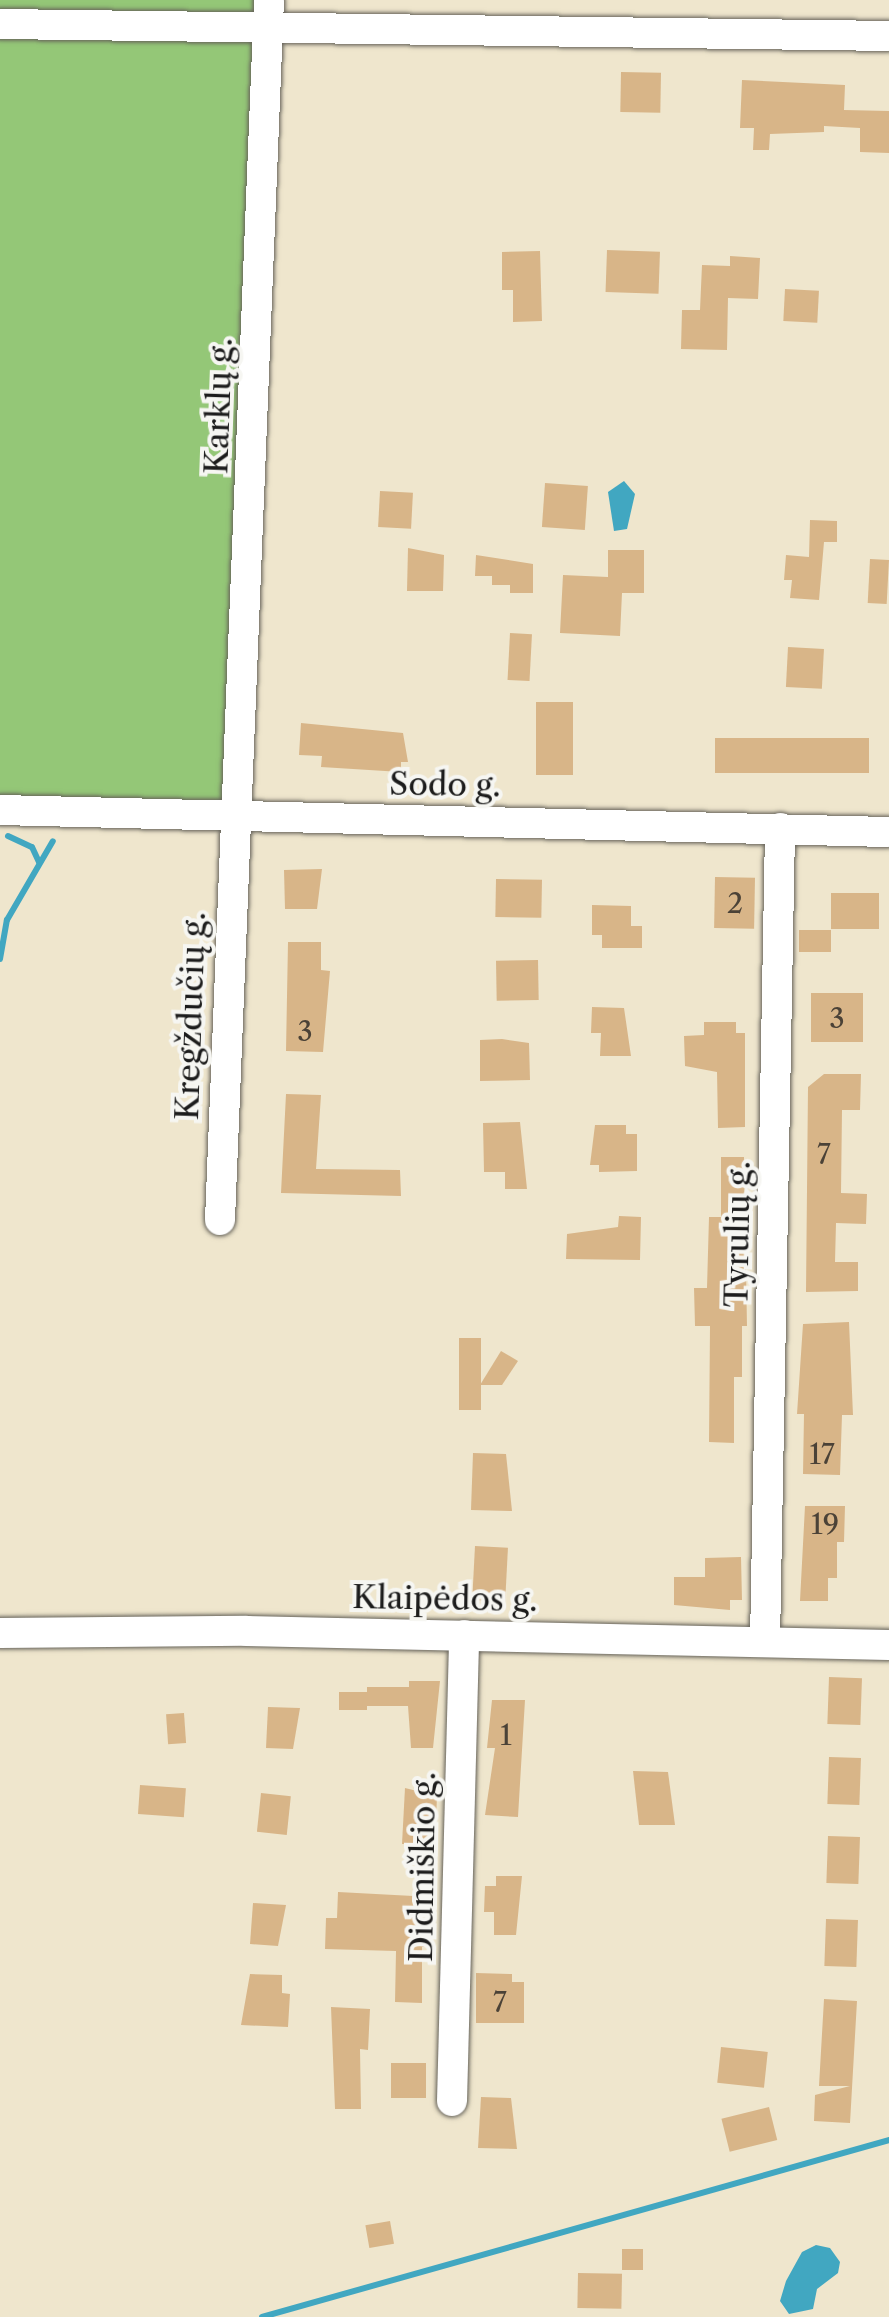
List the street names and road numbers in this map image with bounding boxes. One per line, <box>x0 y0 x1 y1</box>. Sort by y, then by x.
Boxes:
street label: Karklų g. <box>197 337 241 475</box>
street label: Sodo g. <box>389 765 501 805</box>
street label: Kregždučių g. <box>168 911 214 1121</box>
street label: Tyrulių g. <box>718 1161 758 1307</box>
street label: Klaipėdos g. <box>352 1578 538 1620</box>
street label: Didmiškio g. <box>402 1772 444 1962</box>

